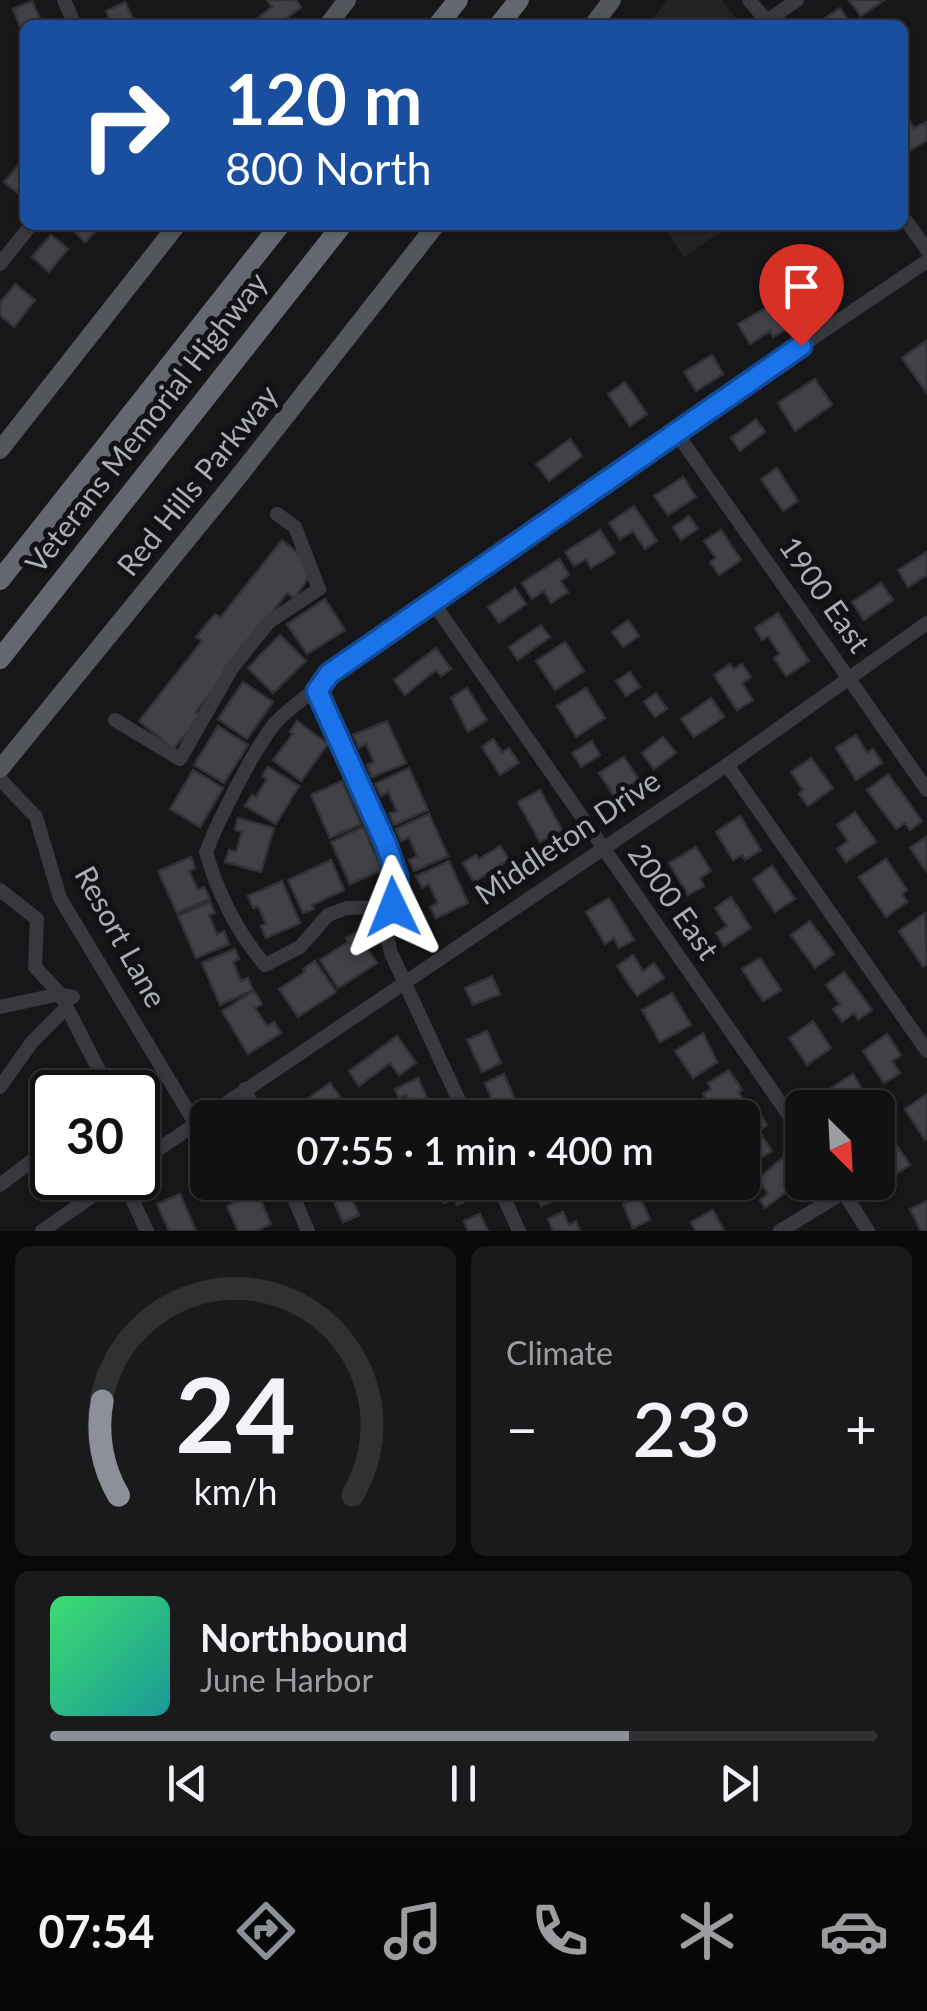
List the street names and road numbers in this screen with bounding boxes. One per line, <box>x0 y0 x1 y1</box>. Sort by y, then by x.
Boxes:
street label: Veterans Memorial Highway <box>17 264 274 579</box>
street label: Red Hills Parkway <box>109 377 285 582</box>
street label: 1900 East <box>773 529 879 659</box>
street label: Middleton Drive <box>468 761 666 911</box>
street label: 2000 East <box>622 836 728 966</box>
street label: Resort Lane <box>68 859 175 1013</box>

